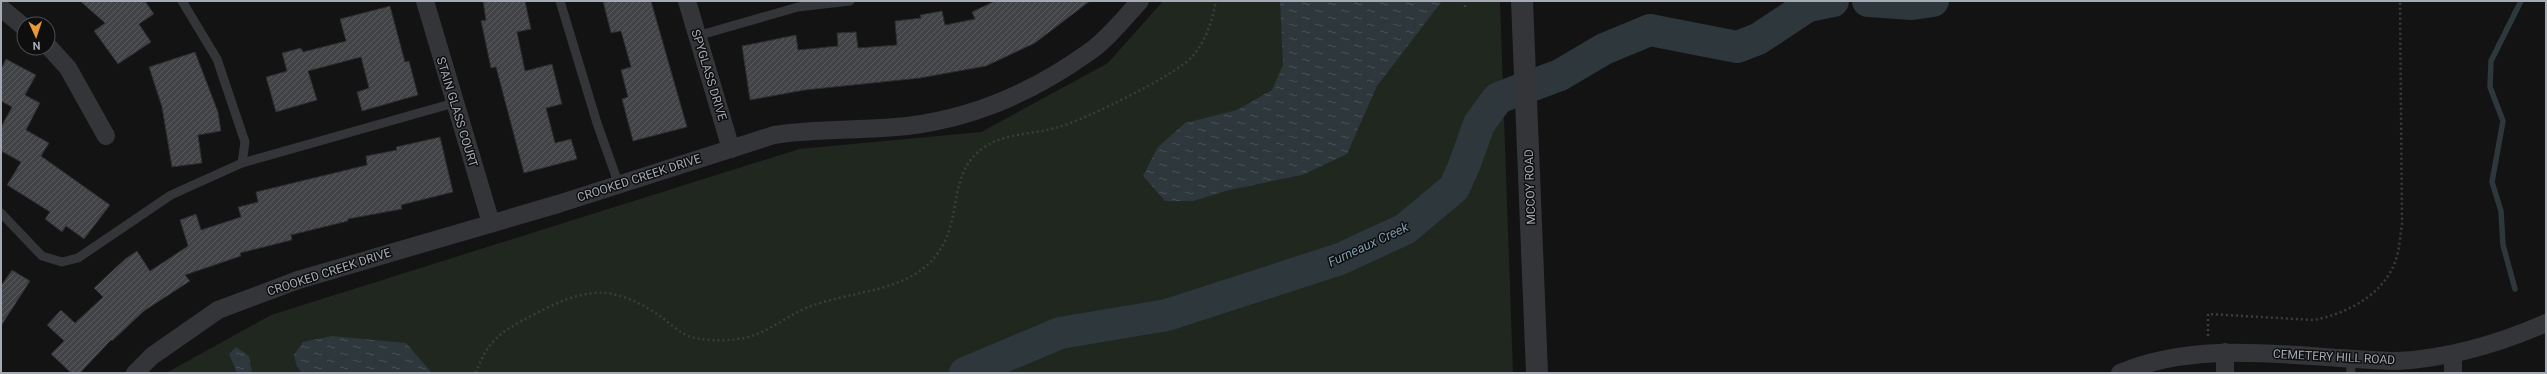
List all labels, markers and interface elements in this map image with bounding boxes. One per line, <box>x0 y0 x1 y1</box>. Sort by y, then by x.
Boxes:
north arrow <box>16 16 56 56</box>
street label: SPYGLASS DRIVE <box>688 28 730 122</box>
text: N <box>32 39 41 52</box>
street label: STAIN GLASS COURT <box>434 55 480 169</box>
street label: MCCOY ROAD <box>1522 149 1538 225</box>
street label: CROOKED CREEK DRIVE <box>575 151 703 205</box>
water label: Furneaux Creek <box>1326 219 1411 270</box>
street label: CROOKED CREEK DRIVE <box>265 245 393 299</box>
street label: CEMETERY HILL ROAD <box>2273 347 2396 367</box>

